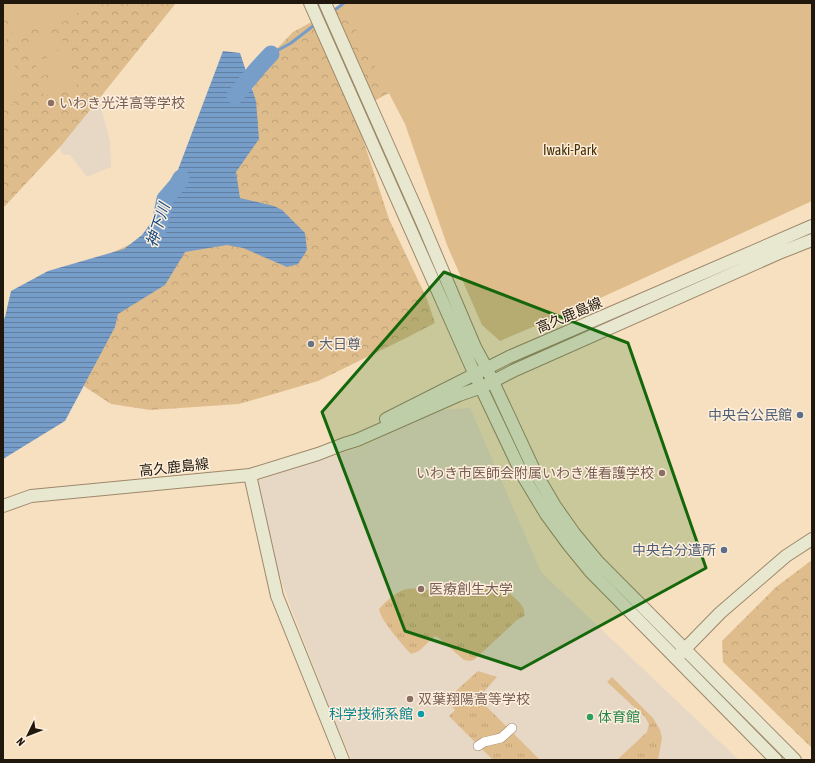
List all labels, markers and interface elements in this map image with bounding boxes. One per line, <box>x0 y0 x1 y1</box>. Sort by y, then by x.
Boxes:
place label: いわき光洋高等学校 <box>59 95 185 111</box>
marker: いわき光洋高等学校 <box>46 98 56 108</box>
park label: Iwaki-Park <box>543 142 597 158</box>
water label: 神下川 <box>142 199 173 249</box>
street label: 高久鹿島線 <box>534 294 604 336</box>
place label: 大日尊 <box>319 336 361 352</box>
marker: 大日尊 <box>306 339 316 349</box>
place label: 中央台公民館 <box>708 407 792 423</box>
marker: 中央台公民館 <box>795 410 805 420</box>
street label: 高久鹿島線 <box>138 455 210 479</box>
place label: いわき市医師会附属いわき准看護学校 <box>416 465 654 481</box>
marker: いわき市医師会附属いわき准看護学校 <box>657 468 667 478</box>
place label: 中央台分遣所 <box>632 542 716 558</box>
marker: 中央台分遣所 <box>719 545 729 555</box>
place label: 医療創生大学 <box>429 581 513 597</box>
marker: 医療創生大学 <box>416 584 426 594</box>
place label: 双葉翔陽高等学校 <box>418 691 530 707</box>
marker: 双葉翔陽高等学校 <box>405 694 415 704</box>
place label: 科学技術系館 <box>329 706 413 722</box>
marker: 科学技術系館 <box>416 709 426 719</box>
place label: 体育館 <box>598 709 640 725</box>
marker: 体育館 <box>585 712 595 722</box>
north arrow <box>8 715 48 755</box>
text: N <box>14 735 27 748</box>

